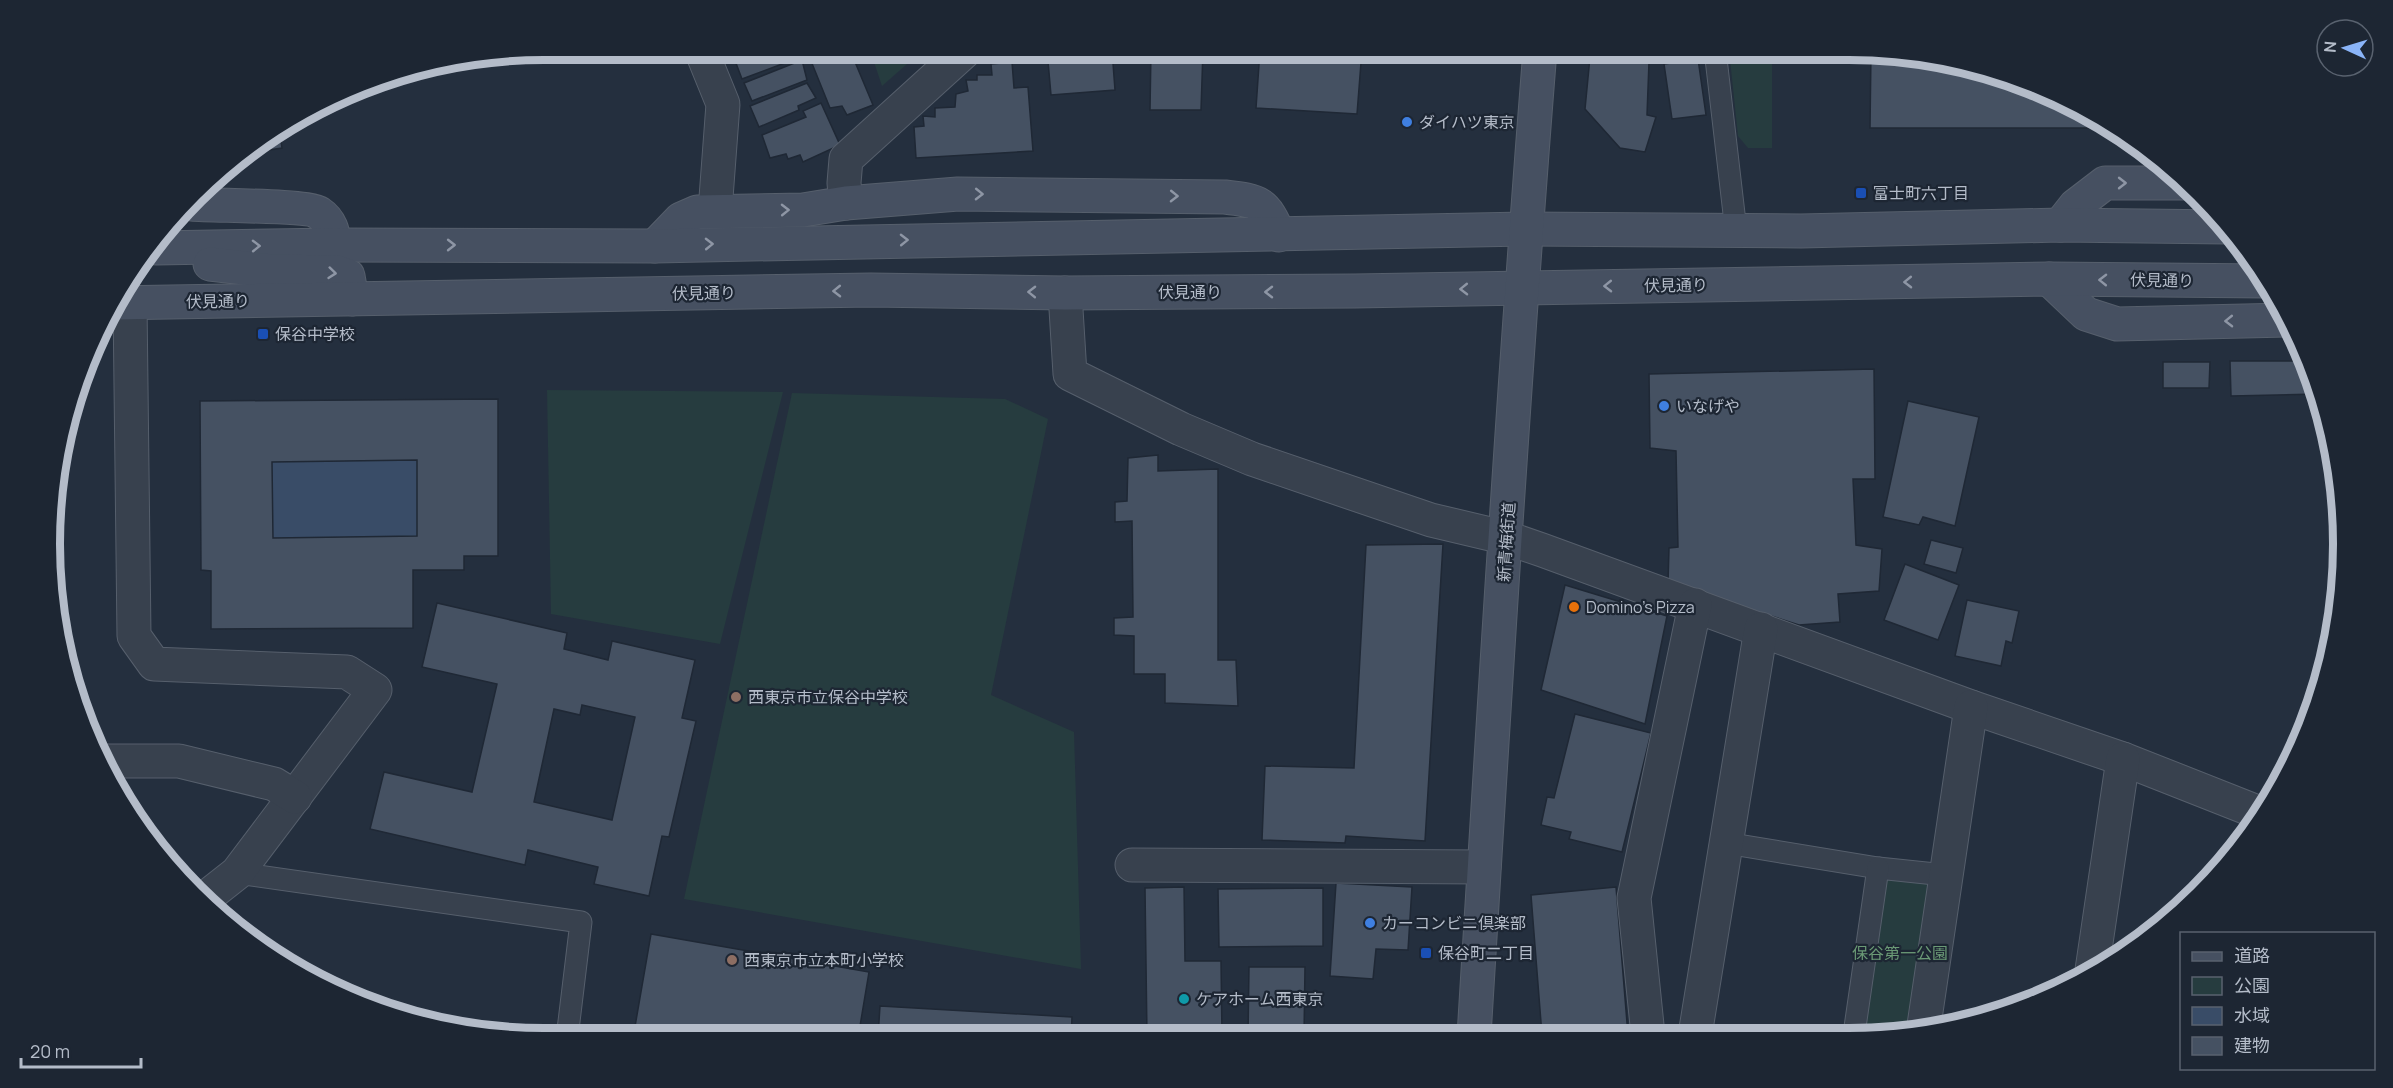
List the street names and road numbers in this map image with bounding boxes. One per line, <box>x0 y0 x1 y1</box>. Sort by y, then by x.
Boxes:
street label: 伏見通り <box>2130 268 2194 292</box>
street label: 伏見通り <box>1644 273 1708 297</box>
street label: 伏見通り <box>672 281 736 305</box>
street label: 伏見通り <box>1158 281 1222 303</box>
street label: 伏見通り <box>186 289 250 313</box>
street label: 新青梅街道 <box>1492 501 1520 583</box>

